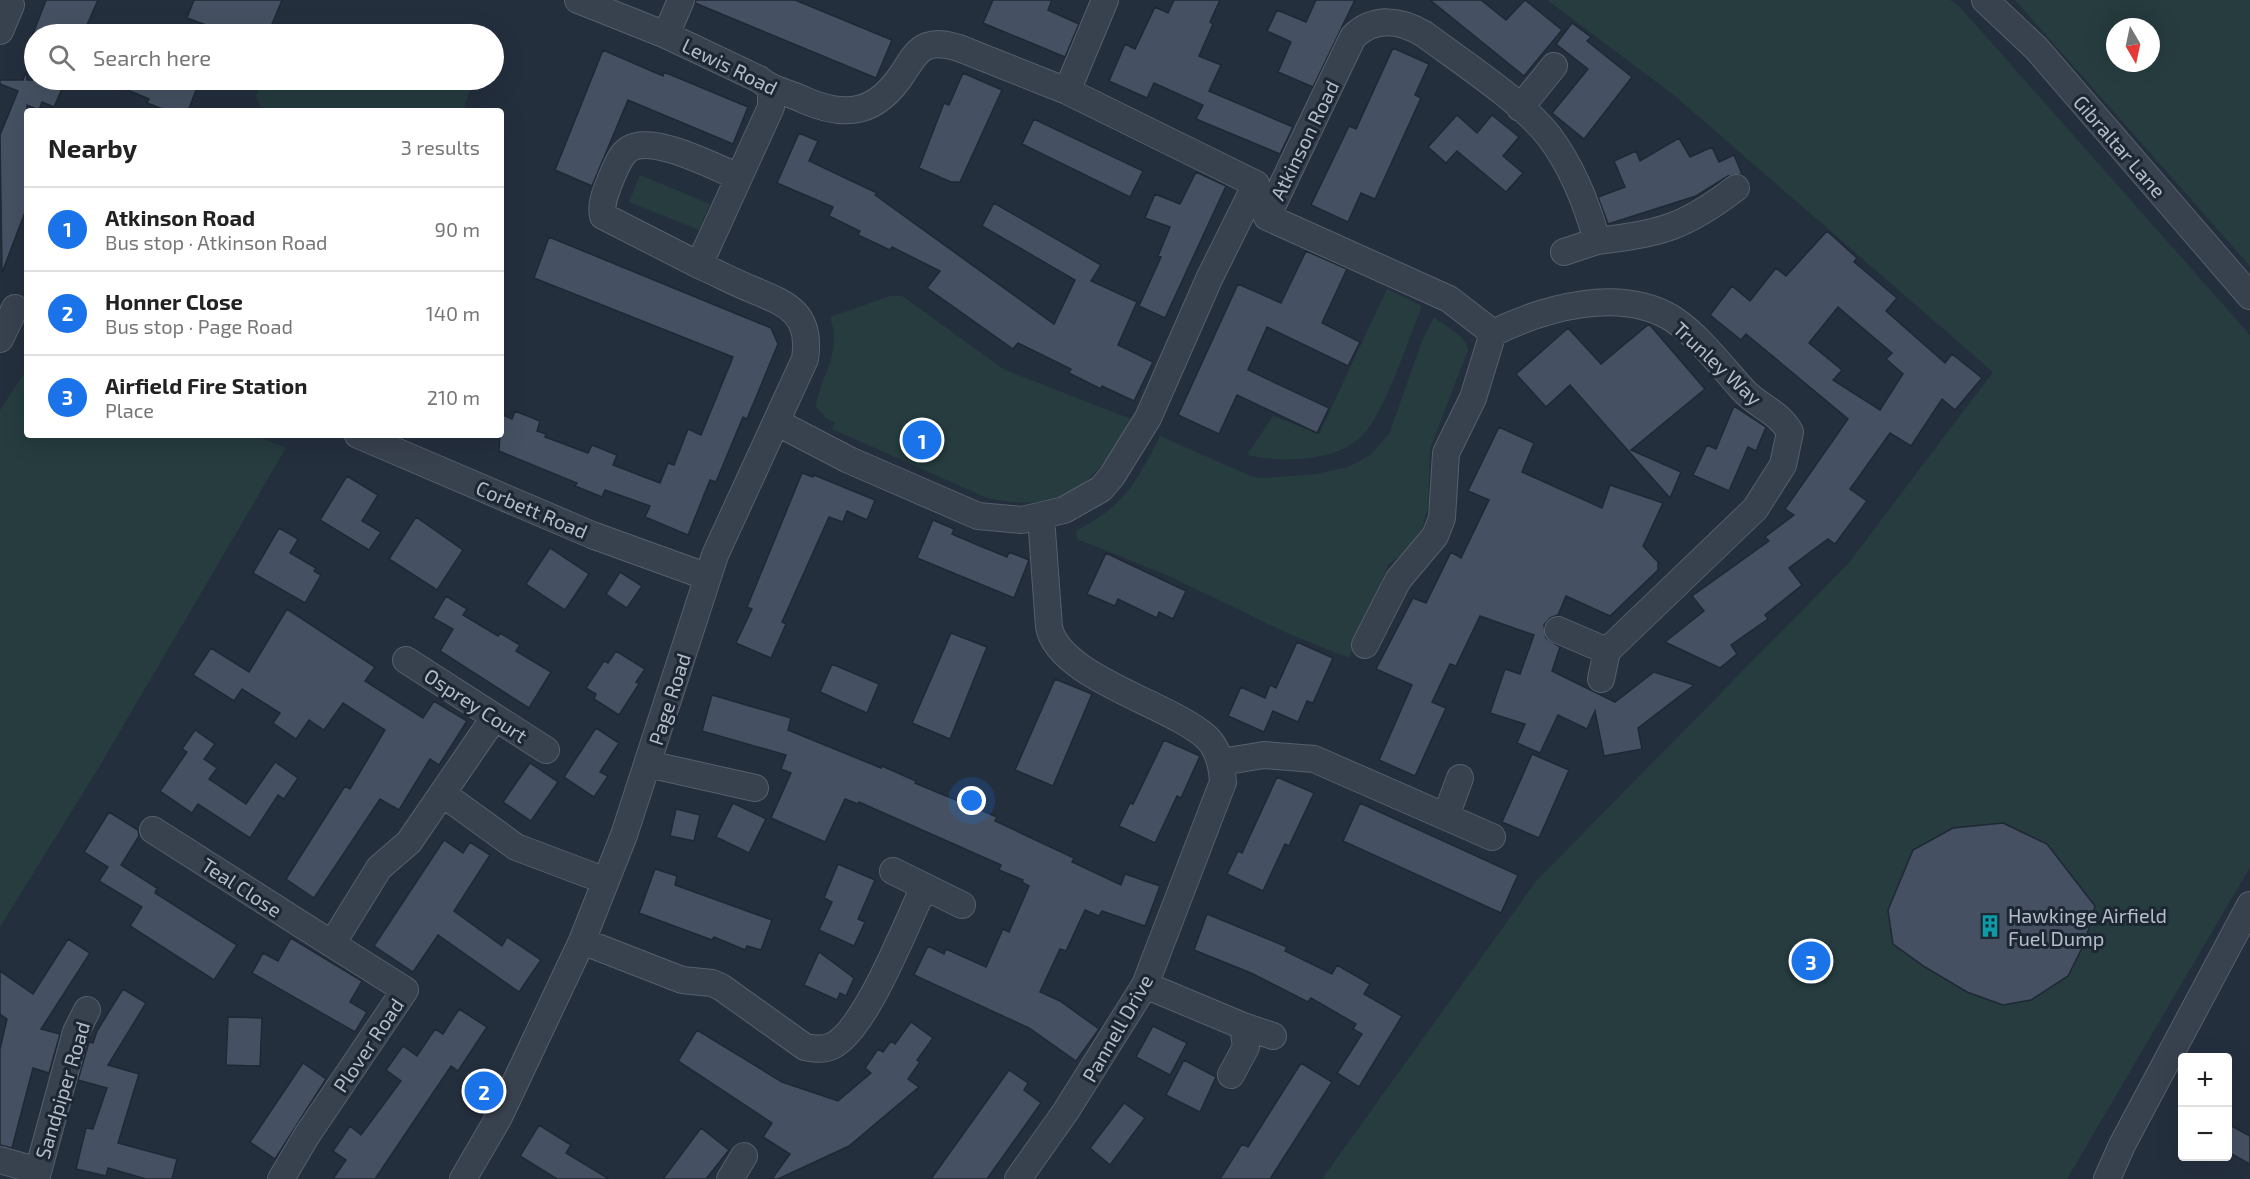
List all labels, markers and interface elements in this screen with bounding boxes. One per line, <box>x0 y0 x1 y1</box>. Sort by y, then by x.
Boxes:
north arrow <box>2106 18 2160 72</box>
search box <box>24 24 504 90</box>
street label: Lewis Road <box>678 33 782 99</box>
icon: search <box>45 41 78 74</box>
text: Search here <box>93 44 211 70</box>
street label: Atkinson Road <box>1265 76 1343 204</box>
street label: Gibraltar Lane <box>2069 90 2171 202</box>
text: Nearby <box>48 132 137 163</box>
text: 3 results <box>401 135 480 159</box>
text: Atkinson Road <box>105 204 255 230</box>
text: 1 <box>63 217 72 241</box>
text: 90 m <box>435 217 480 241</box>
text: Bus stop · Atkinson Road <box>105 230 328 254</box>
text: Honner Close <box>105 288 243 314</box>
text: 2 <box>62 301 73 325</box>
text: 140 m <box>426 301 480 325</box>
text: Bus stop · Page Road <box>105 314 293 338</box>
street label: Trunley Way <box>1669 316 1767 410</box>
text: Airfield Fire Station <box>105 372 307 398</box>
text: 3 <box>62 385 73 409</box>
text: 210 m <box>427 385 480 409</box>
text: Place <box>105 398 154 422</box>
pin: 1 <box>902 418 942 462</box>
street label: Corbett Road <box>473 475 591 543</box>
street label: Page Road <box>643 650 695 748</box>
street label: Osprey Court <box>420 663 532 747</box>
your location <box>957 786 986 815</box>
street label: Teal Close <box>197 852 287 922</box>
place label: Hawkinge Airfield Fuel Dump <box>2008 903 2167 950</box>
building icon: Hawkinge Airfield Fuel Dump <box>1977 913 2003 939</box>
pin: 3 <box>1792 938 1830 984</box>
street label: Pannell Drive <box>1077 970 1157 1086</box>
street label: Plover Road <box>328 993 408 1097</box>
street label: Sandpiper Road <box>30 1018 94 1162</box>
map controls <box>2178 1053 2232 1161</box>
button: + <box>2178 1053 2232 1107</box>
pin: 2 <box>464 1068 504 1114</box>
button: − <box>2178 1107 2232 1161</box>

